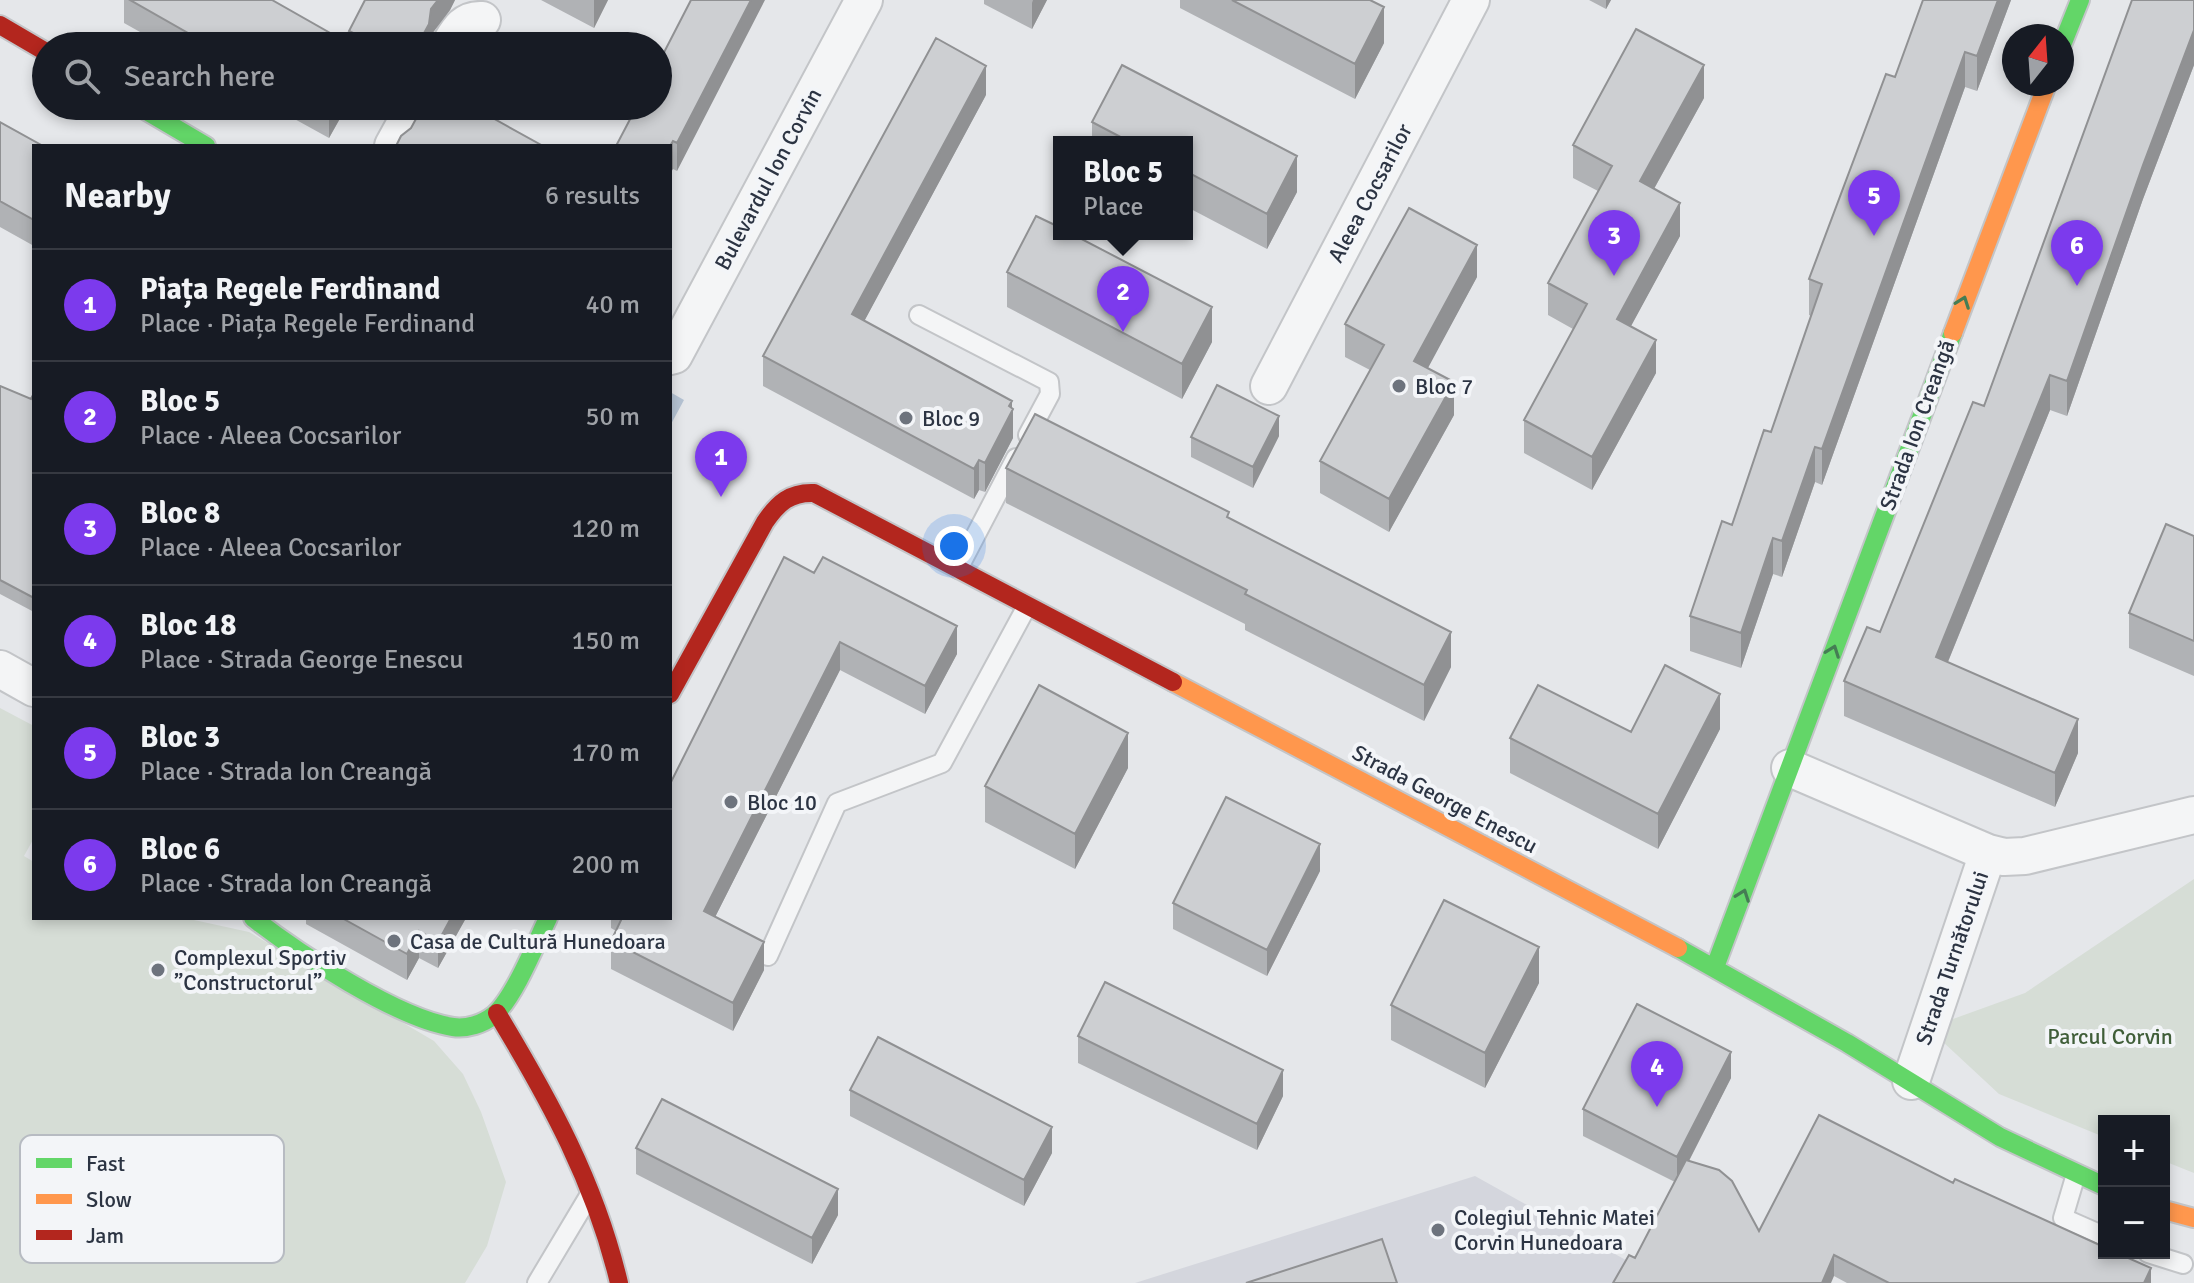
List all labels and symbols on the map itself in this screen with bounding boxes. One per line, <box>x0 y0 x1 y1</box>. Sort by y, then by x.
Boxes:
north arrow <box>2002 24 2074 96</box>
street label: Bulevardul Ion Corvin <box>709 83 827 275</box>
street label: Aleea Cocsarilor <box>1322 119 1418 267</box>
pin: 5 <box>1848 170 1900 236</box>
pin: 3 <box>1588 210 1640 276</box>
pin: 6 <box>2051 220 2103 286</box>
pin: 2 <box>1097 266 1149 332</box>
one-way arrow <box>1953 296 1970 310</box>
street label: Strada Ion Creangă <box>1874 336 1960 514</box>
place label: Bloc 7 <box>1415 373 1473 400</box>
marker: Bloc 7 <box>1390 377 1408 395</box>
place label: Bloc 9 <box>922 405 980 432</box>
marker: Bloc 9 <box>897 409 915 427</box>
pin: 1 <box>695 431 747 497</box>
your location <box>934 526 974 566</box>
one-way arrow <box>1824 645 1840 659</box>
street label: Strada George Enescu <box>1348 739 1542 859</box>
place label: Bloc 10 <box>747 789 817 816</box>
marker: Bloc 10 <box>722 793 740 811</box>
street label: Strada Turnătorului <box>1910 868 1994 1048</box>
one-way arrow <box>1733 889 1750 903</box>
place label: Casa de Cultură Hunedoara <box>410 928 666 955</box>
marker: Casa de Cultură Hunedoara <box>385 932 403 950</box>
place label: Complexul Sportiv ”Constructorul” <box>174 944 346 996</box>
marker: Complexul Sportiv ”Constructorul” <box>149 961 167 979</box>
park label: Parcul Corvin <box>2047 1023 2173 1050</box>
pin: 4 <box>1631 1041 1683 1107</box>
legend <box>20 1135 284 1263</box>
text: Fast <box>86 1150 126 1177</box>
text: Slow <box>86 1186 132 1213</box>
place label: Colegiul Tehnic Matei Corvin Hunedoara <box>1454 1204 1655 1256</box>
marker: Colegiul Tehnic Matei Corvin Hunedoara <box>1429 1221 1447 1239</box>
text: Jam <box>86 1222 124 1249</box>

